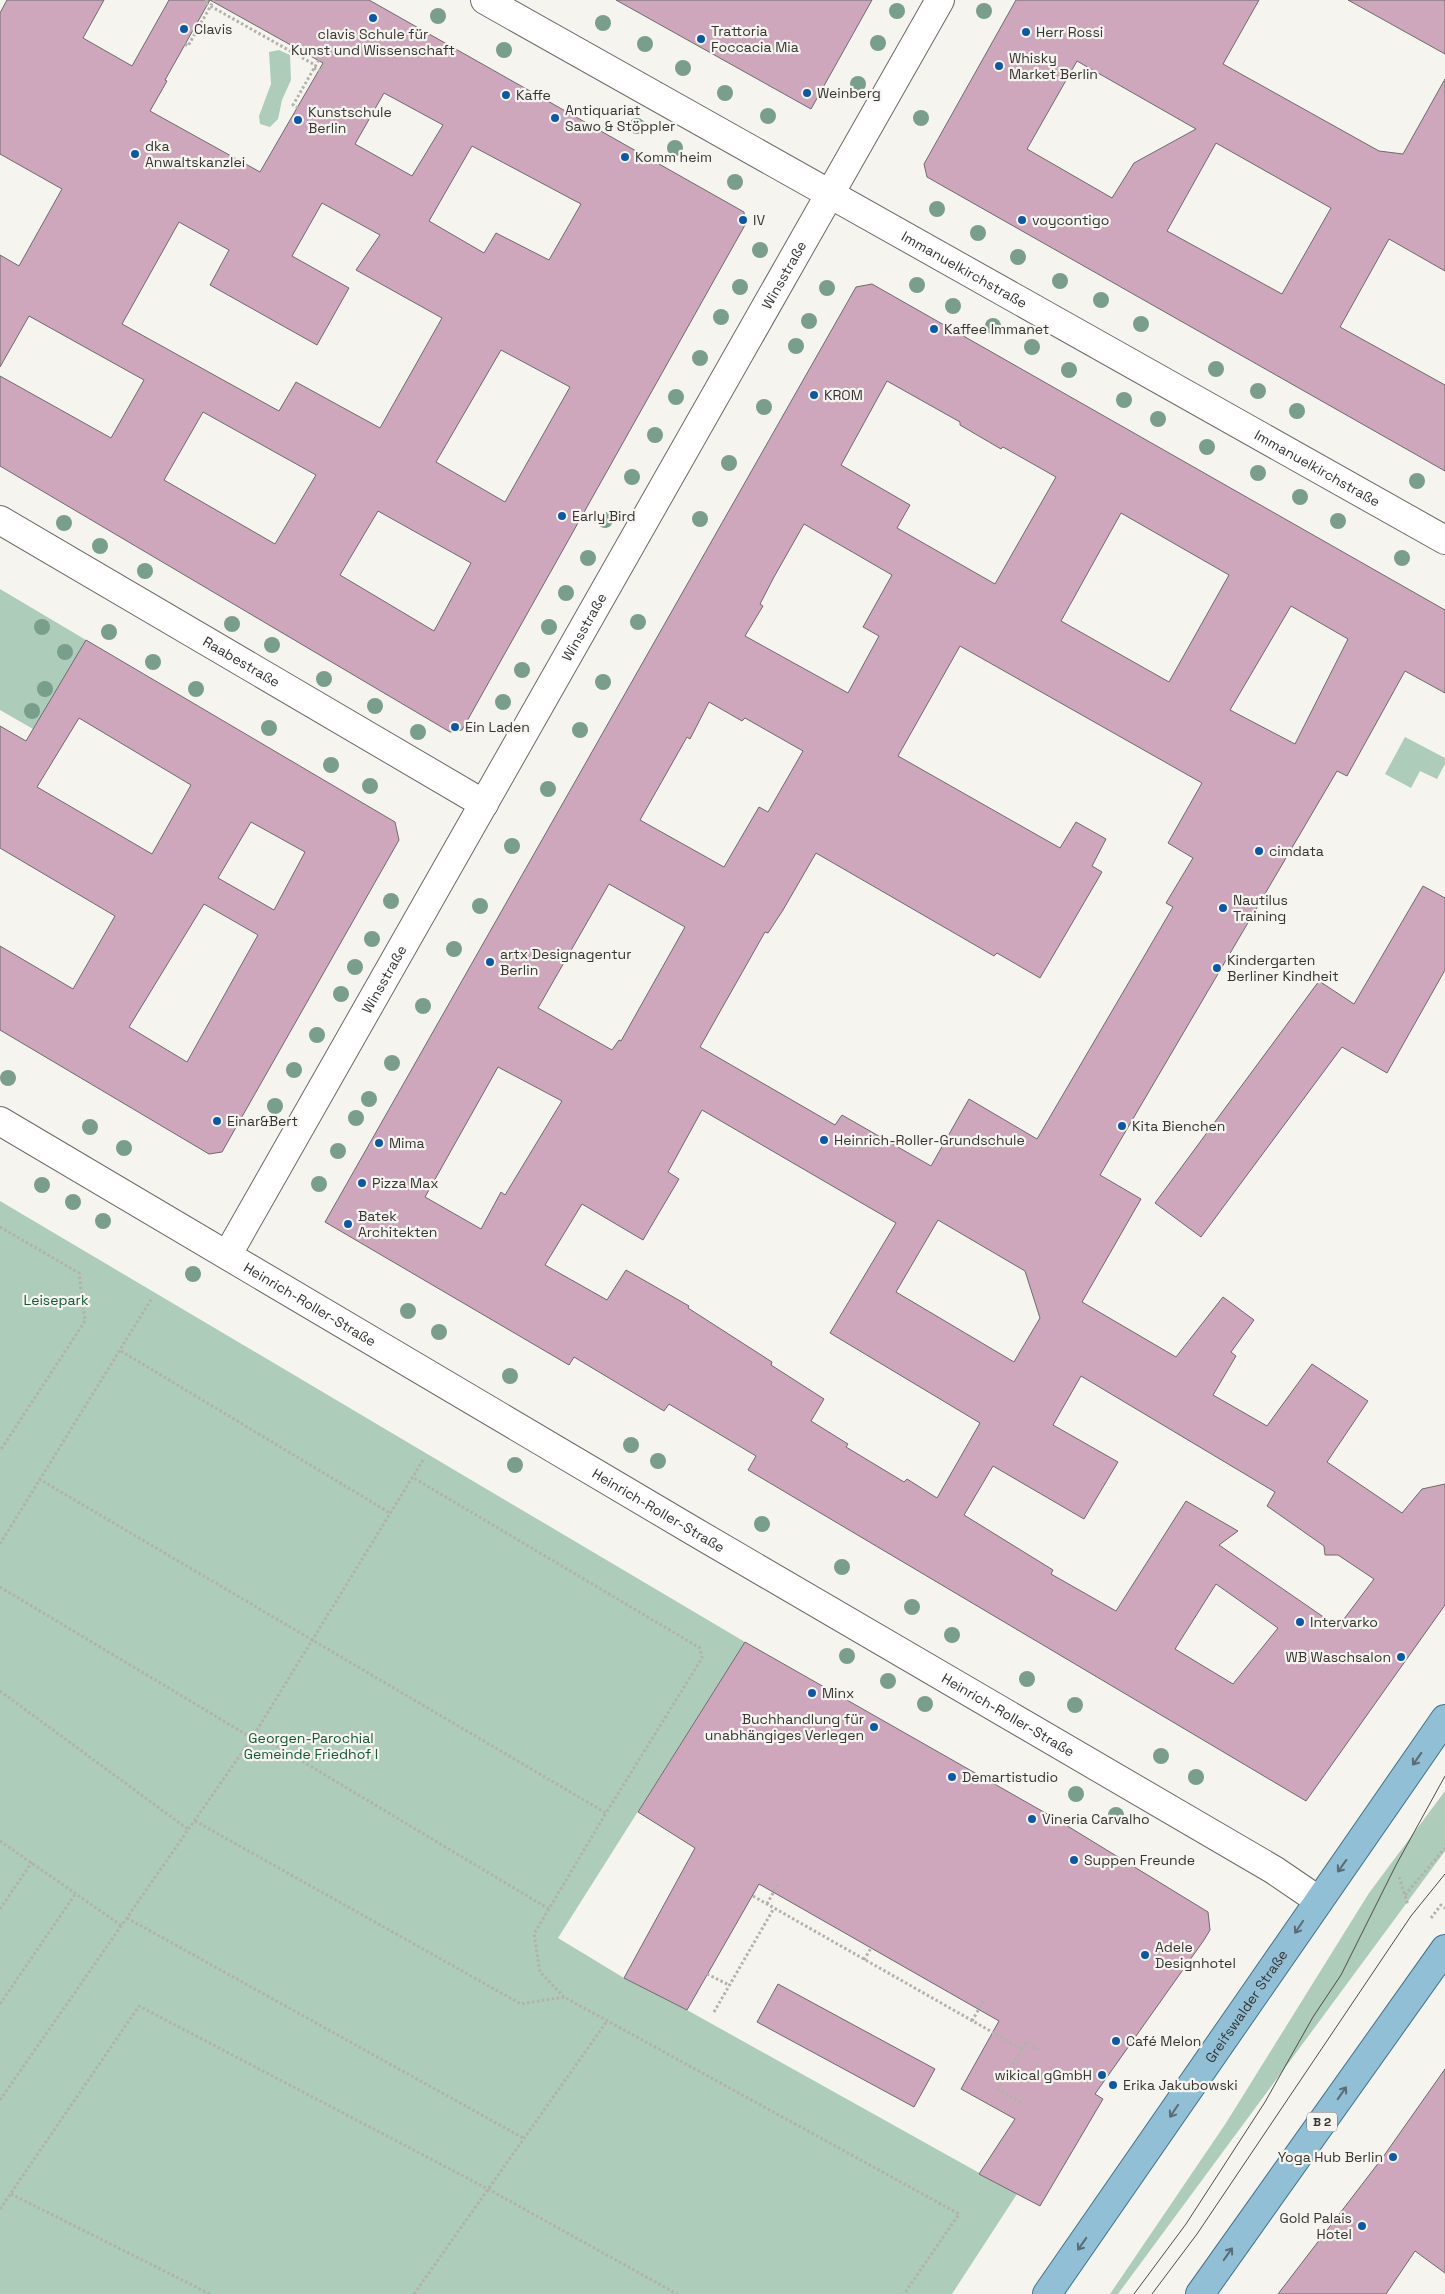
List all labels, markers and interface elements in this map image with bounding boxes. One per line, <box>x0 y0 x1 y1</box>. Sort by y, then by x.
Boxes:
marker: clavis Schule für Kunst und Wissenschaft <box>367 12 379 24</box>
place label: Clavis <box>194 20 232 38</box>
place label: Trattoria Foccacia Mia <box>711 22 799 56</box>
marker: Clavis <box>178 23 190 35</box>
place label: Herr Rossi <box>1036 23 1103 41</box>
place label: clavis Schule für Kunst und Wissenschaft <box>291 25 455 59</box>
marker: Herr Rossi <box>1020 26 1032 38</box>
marker: Trattoria Foccacia Mia <box>695 33 707 45</box>
place label: Whisky Market Berlin <box>1009 49 1098 83</box>
marker: Whisky Market Berlin <box>993 60 1005 72</box>
place label: Weinberg <box>817 84 881 102</box>
place label: Kaffe <box>516 86 551 104</box>
marker: Weinberg <box>801 87 813 99</box>
marker: Kaffe <box>500 89 512 101</box>
place label: Antiquariat Sawo & Stöppler <box>565 101 675 135</box>
place label: Kunstschule Berlin <box>308 103 392 137</box>
marker: Antiquariat Sawo & Stöppler <box>549 112 561 124</box>
marker: Kunstschule Berlin <box>292 114 304 126</box>
place label: dka Anwaltskanzlei <box>145 137 245 171</box>
marker: dka Anwaltskanzlei <box>129 148 141 160</box>
place label: Komm heim <box>635 148 712 166</box>
marker: Komm heim <box>619 151 631 163</box>
place label: IV <box>753 211 765 229</box>
place label: voycontigo <box>1032 211 1109 229</box>
marker: IV <box>737 214 749 226</box>
marker: voycontigo <box>1016 214 1028 226</box>
street label: Immanuelkirchstraße <box>898 227 1030 312</box>
street label: Winsstraße <box>757 238 810 312</box>
place label: Kaffee Immanet <box>944 320 1049 338</box>
marker: Kaffee Immanet <box>928 323 940 335</box>
place label: KROM <box>824 386 863 404</box>
marker: KROM <box>808 389 820 401</box>
street label: Immanuelkirchstraße <box>1251 426 1383 511</box>
place label: Early Bird <box>572 507 636 525</box>
marker: Early Bird <box>556 510 568 522</box>
street label: Winsstraße <box>558 590 610 664</box>
street label: Raabestraße <box>200 632 283 691</box>
place label: Ein Laden <box>465 718 530 736</box>
marker: Ein Laden <box>449 721 461 733</box>
place label: cimdata <box>1269 842 1324 860</box>
marker: cimdata <box>1253 845 1265 857</box>
place label: Nautilus Training <box>1233 891 1288 925</box>
marker: Nautilus Training <box>1217 902 1229 914</box>
street label: Winsstraße <box>358 942 411 1016</box>
place label: artx Designagentur Berlin <box>500 945 631 979</box>
place label: Kindergarten Berliner Kindheit <box>1227 951 1339 985</box>
marker: artx Designagentur Berlin <box>484 956 496 968</box>
marker: Kindergarten Berliner Kindheit <box>1211 962 1223 974</box>
place label: Einar&Bert <box>227 1112 298 1130</box>
marker: Einar&Bert <box>211 1115 223 1127</box>
place label: Kita Bienchen <box>1132 1117 1225 1135</box>
marker: Kita Bienchen <box>1116 1120 1128 1132</box>
place label: Heinrich-Roller-Grundschule <box>834 1131 1025 1149</box>
place label: Mima <box>389 1134 425 1152</box>
marker: Heinrich-Roller-Grundschule <box>818 1134 830 1146</box>
marker: Mima <box>373 1137 385 1149</box>
place label: Pizza Max <box>372 1174 439 1192</box>
marker: Pizza Max <box>356 1177 368 1189</box>
place label: Batek Architekten <box>358 1207 437 1241</box>
marker: Batek Architekten <box>342 1218 354 1230</box>
street label: Heinrich-Roller-Straße <box>240 1258 379 1350</box>
park label: Leisepark <box>24 1291 89 1309</box>
street label: Heinrich-Roller-Straße <box>589 1464 728 1556</box>
place label: Intervarko <box>1310 1613 1378 1631</box>
marker: Intervarko <box>1294 1616 1306 1628</box>
place label: WB Waschsalon <box>1286 1648 1391 1666</box>
marker: WB Waschsalon <box>1395 1651 1407 1663</box>
street label: Heinrich-Roller-Straße <box>938 1669 1078 1761</box>
place label: Minx <box>822 1684 854 1702</box>
marker: Minx <box>806 1687 818 1699</box>
place label: Buchhandlung für unabhängiges Verlegen <box>705 1710 864 1744</box>
marker: Buchhandlung für unabhängiges Verlegen <box>868 1721 880 1733</box>
park label: Georgen-Parochial Gemeinde Friedhof I <box>244 1729 378 1763</box>
one-way arrow <box>1412 1752 1422 1766</box>
place label: Demartistudio <box>962 1768 1058 1786</box>
marker: Demartistudio <box>946 1771 958 1783</box>
place label: Vineria Carvalho <box>1042 1810 1150 1828</box>
marker: Vineria Carvalho <box>1026 1813 1038 1825</box>
place label: Suppen Freunde <box>1084 1851 1195 1869</box>
marker: Suppen Freunde <box>1068 1854 1080 1866</box>
one-way arrow <box>1337 1858 1347 1872</box>
one-way arrow <box>1294 1920 1304 1934</box>
place label: Adele Designhotel <box>1155 1938 1236 1972</box>
street label: Greifswalder Straße <box>1201 1946 1291 2066</box>
marker: Adele Designhotel <box>1139 1949 1151 1961</box>
place label: Café Melon <box>1126 2032 1201 2050</box>
marker: Café Melon <box>1110 2035 1122 2047</box>
place label: wikical gGmbH <box>994 2066 1092 2084</box>
marker: wikical gGmbH <box>1096 2069 1108 2081</box>
place label: Erika Jakubowski <box>1123 2076 1238 2094</box>
marker: Erika Jakubowski <box>1107 2079 1119 2091</box>
one-way arrow <box>1337 2087 1348 2101</box>
one-way arrow <box>1169 2103 1179 2117</box>
road number: B 2 <box>1307 2112 1337 2132</box>
place label: Yoga Hub Berlin <box>1278 2148 1383 2166</box>
marker: Yoga Hub Berlin <box>1387 2151 1399 2163</box>
place label: Gold Palais Hotel <box>1279 2209 1352 2243</box>
marker: Gold Palais Hotel <box>1356 2220 1368 2232</box>
one-way arrow <box>1077 2237 1087 2251</box>
one-way arrow <box>1223 2247 1233 2261</box>

